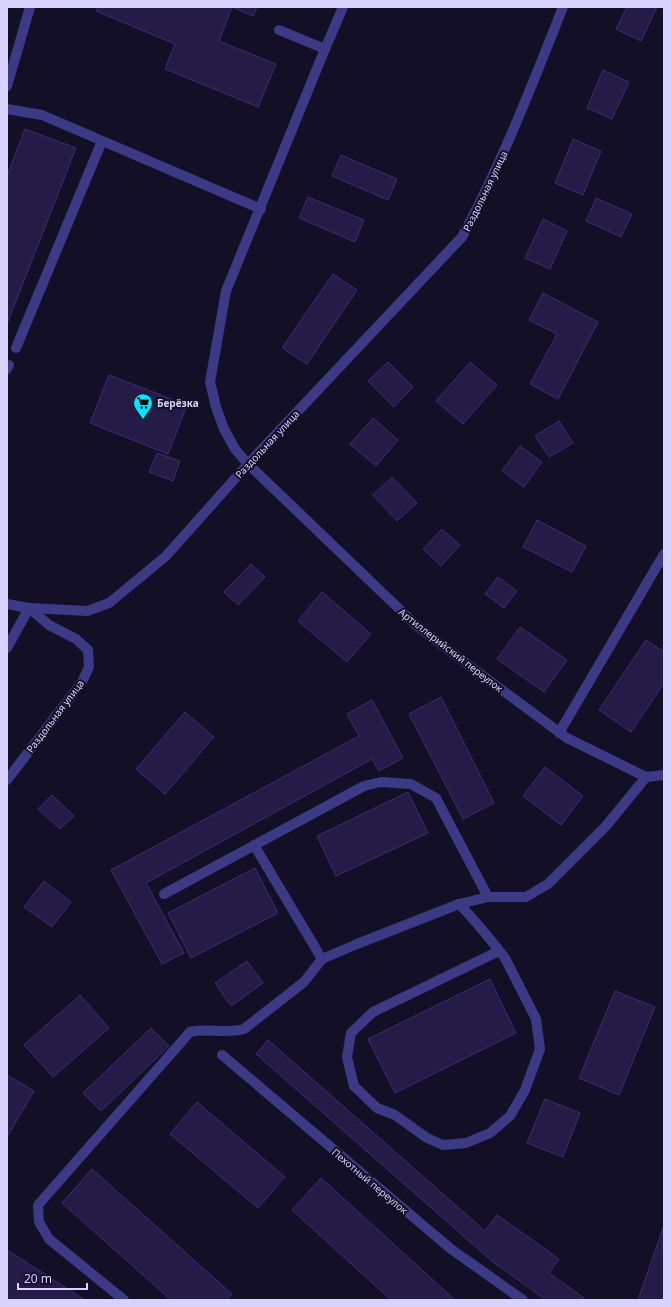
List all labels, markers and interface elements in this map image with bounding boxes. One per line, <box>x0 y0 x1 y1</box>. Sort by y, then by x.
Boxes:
street label: Раздольная улица <box>459 148 511 234</box>
supermarket icon: Берёзка <box>132 392 154 420</box>
place label: Берёзка <box>157 396 199 410</box>
street label: Раздольная улица <box>232 407 302 481</box>
street label: Артиллерийский переулок <box>396 605 507 696</box>
street label: Раздольная улица <box>23 677 87 755</box>
street label: Пехотный переулок <box>329 1145 411 1217</box>
scale bar <box>18 1265 87 1291</box>
text: 20 m <box>24 1270 52 1287</box>

